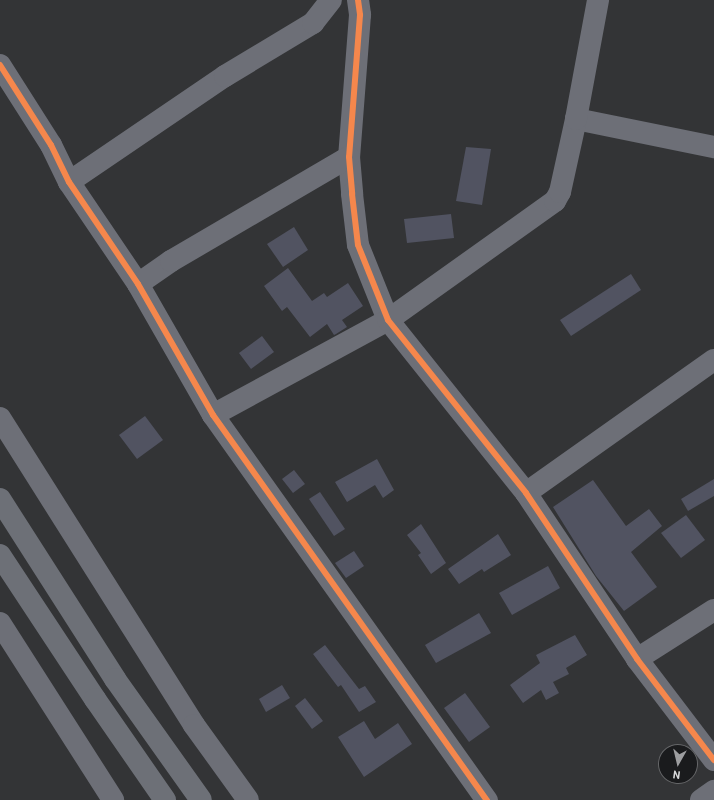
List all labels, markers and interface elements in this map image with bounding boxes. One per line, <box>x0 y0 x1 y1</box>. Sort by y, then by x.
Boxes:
north arrow <box>658 744 698 784</box>
text: N <box>672 768 681 782</box>

